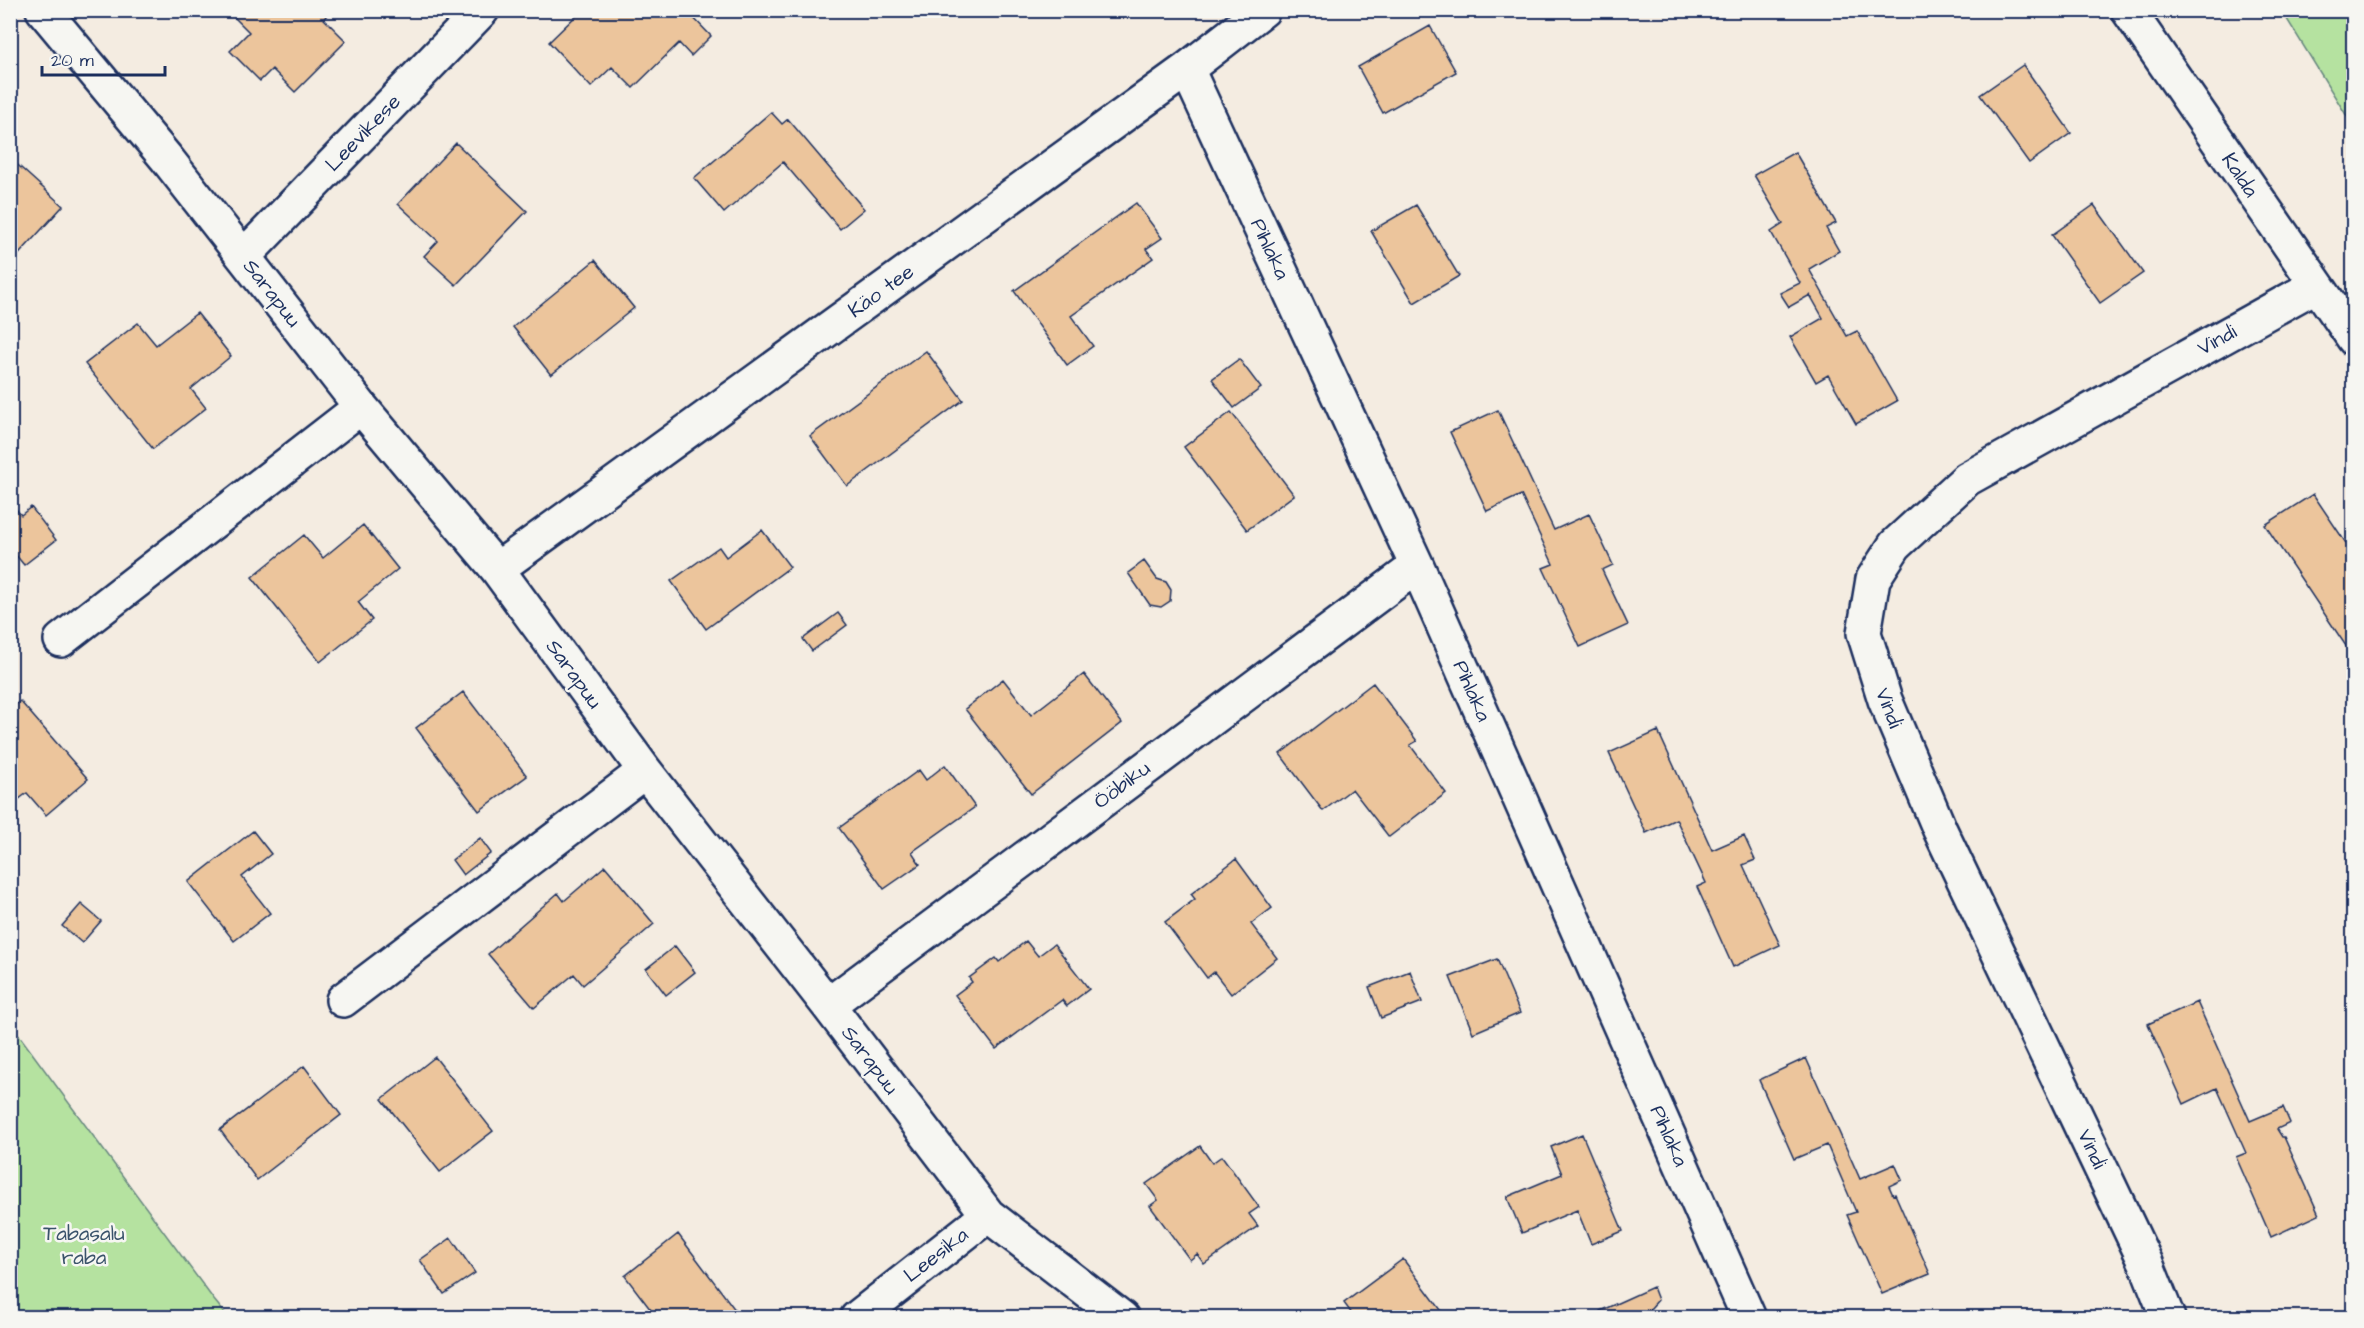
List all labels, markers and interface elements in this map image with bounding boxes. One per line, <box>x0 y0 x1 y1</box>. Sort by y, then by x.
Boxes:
scale bar <box>42 39 165 77</box>
text: 20 m <box>51 48 94 73</box>
street label: Leevikese <box>319 88 407 178</box>
street label: Kalda <box>2215 147 2266 203</box>
street label: Pihlaka <box>1243 214 1297 285</box>
street label: Sarapuu <box>235 253 308 334</box>
street label: Käo tee <box>842 257 920 325</box>
street label: Vindi <box>2192 317 2242 363</box>
street label: Sarapuu <box>538 633 609 716</box>
street label: Pihlaka <box>1446 656 1498 727</box>
street label: Vindi <box>1868 684 1910 732</box>
street label: Ööbiku <box>1088 754 1157 816</box>
street label: Sarapuu <box>834 1020 906 1101</box>
street label: Pihlaka <box>1643 1101 1695 1172</box>
street label: Vindi <box>2070 1124 2114 1174</box>
park label: Tabasalu raba <box>43 1219 125 1272</box>
street label: Leesika <box>898 1220 975 1289</box>

